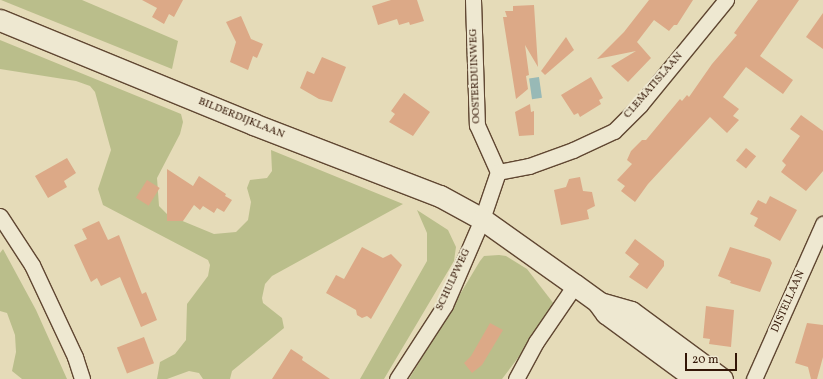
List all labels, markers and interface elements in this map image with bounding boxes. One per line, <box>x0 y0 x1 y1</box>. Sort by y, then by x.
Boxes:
street label: OOSTERDUINWEG <box>468 28 484 124</box>
street label: CLEMATISLAAN <box>622 50 686 122</box>
street label: BILDERDIJKLAAN <box>196 96 286 142</box>
street label: SCHULPWEG <box>434 247 474 313</box>
street label: DISTELLAAN <box>769 269 809 335</box>
scale bar <box>687 345 739 371</box>
text: 20 m <box>692 352 719 368</box>

